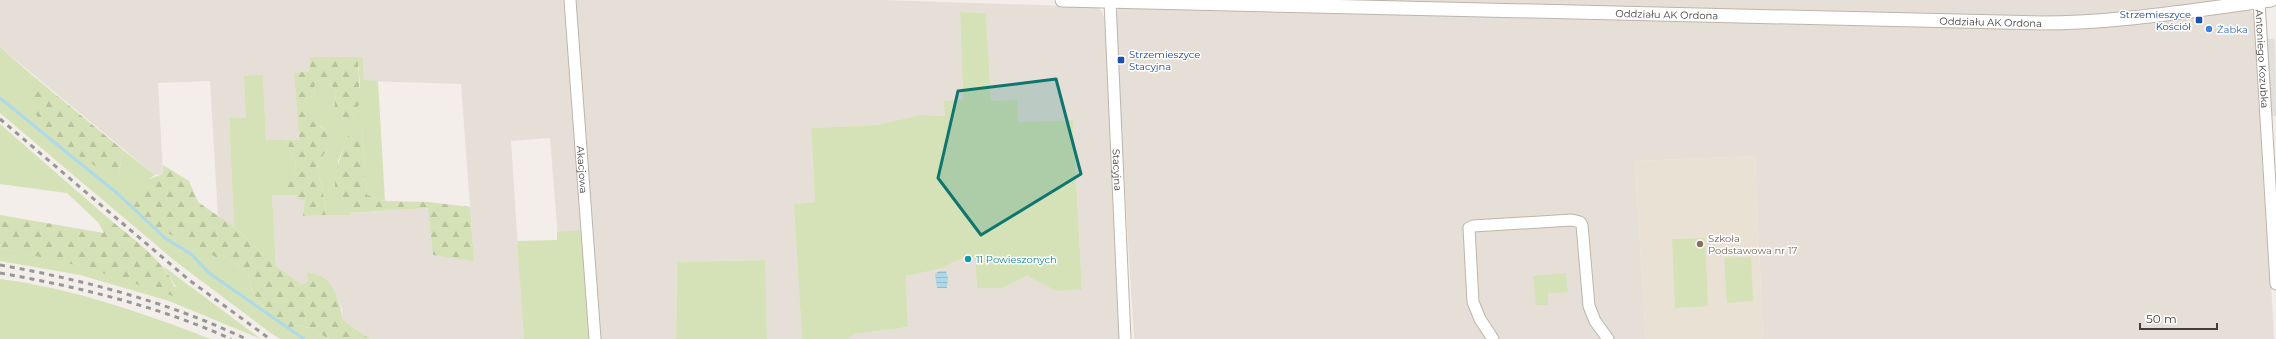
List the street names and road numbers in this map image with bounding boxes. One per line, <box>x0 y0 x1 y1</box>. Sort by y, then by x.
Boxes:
street label: Oddziału AK Ordona <box>1615 7 1718 22</box>
street label: Antoniego Kozubka <box>2253 9 2272 109</box>
street label: Oddziału AK Ordona <box>1939 14 2042 30</box>
street label: Akacjowa <box>574 145 591 194</box>
street label: Stacyjna <box>1110 148 1125 191</box>

